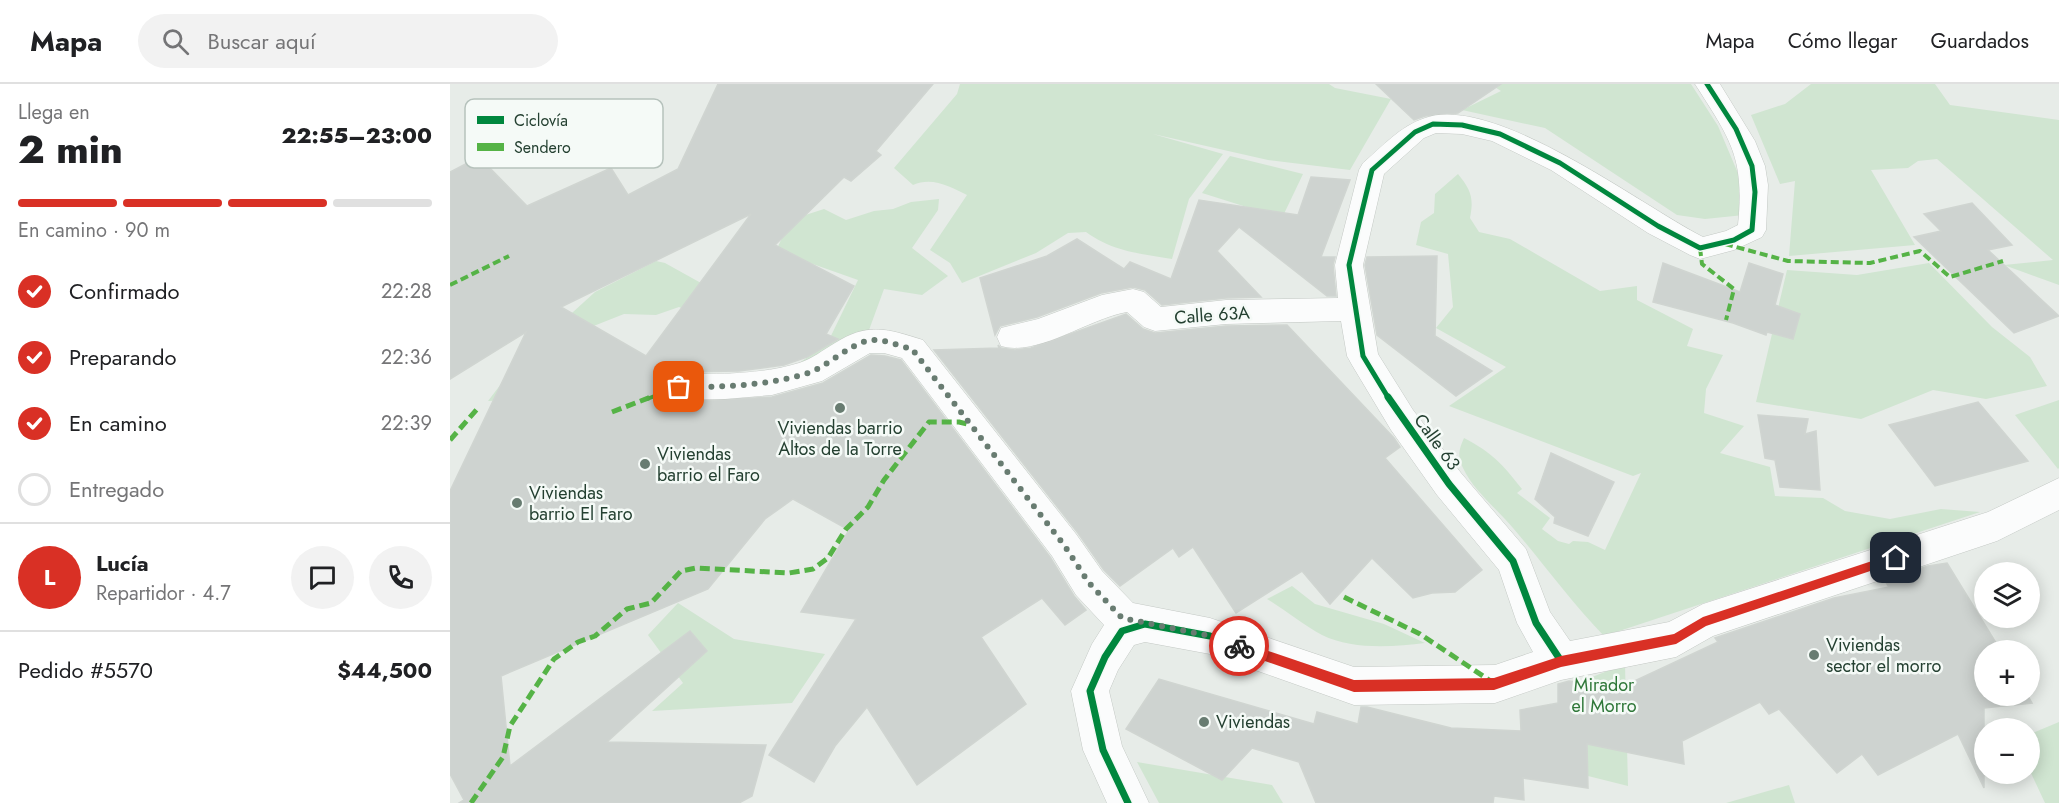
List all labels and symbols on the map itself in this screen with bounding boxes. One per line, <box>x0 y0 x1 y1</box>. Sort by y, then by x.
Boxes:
legend <box>465 99 663 168</box>
text: Ciclovía <box>514 109 568 132</box>
text: Sendero <box>514 136 571 159</box>
street label: Calle 63A <box>1173 299 1251 331</box>
pin <box>653 361 704 412</box>
marker: Viviendas barrio Altos de la Torre <box>833 401 847 415</box>
street label: Calle 63 <box>1408 408 1466 476</box>
place label: Viviendas barrio Altos de la Torre <box>777 415 903 462</box>
place label: Viviendas barrio el Faro <box>657 441 760 488</box>
marker: Viviendas barrio el Faro <box>638 457 652 471</box>
place label: Viviendas barrio El Faro <box>529 480 633 527</box>
marker: Viviendas barrio El Faro <box>510 496 524 510</box>
pin <box>1870 532 1921 583</box>
courier <box>1209 616 1269 676</box>
place label: Viviendas sector el morro <box>1826 632 1942 679</box>
marker: Viviendas sector el morro <box>1807 648 1821 662</box>
park label: Mirador el Morro <box>1571 672 1637 719</box>
place label: Viviendas <box>1216 709 1290 735</box>
marker: Viviendas <box>1197 715 1211 729</box>

